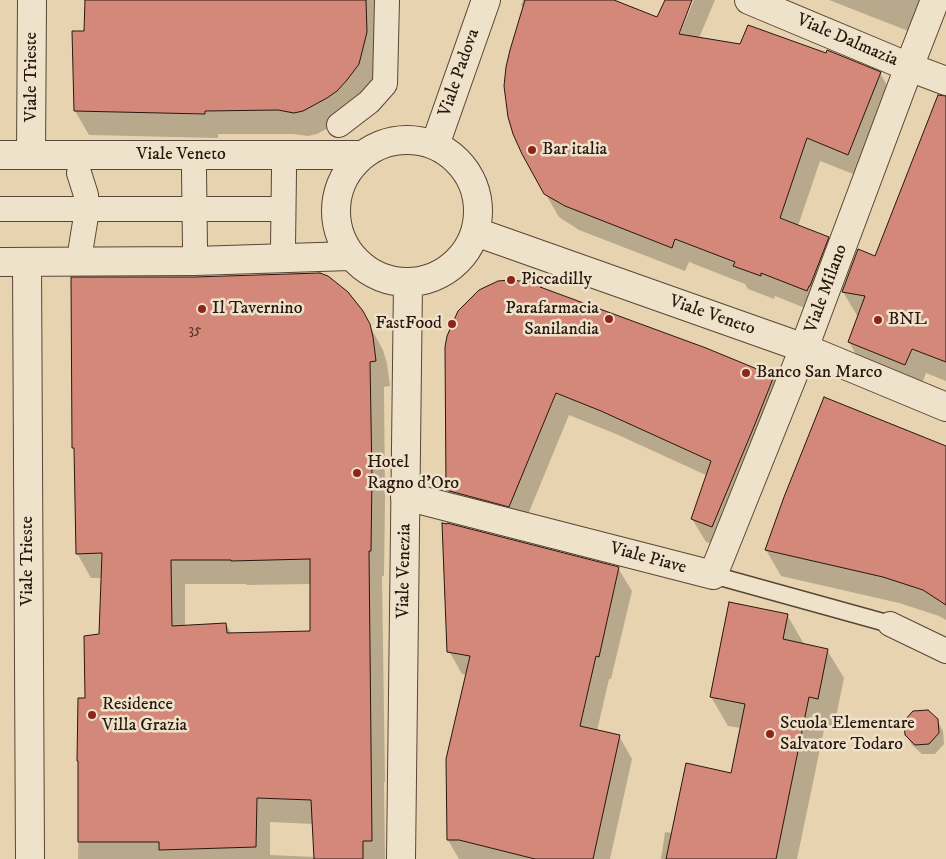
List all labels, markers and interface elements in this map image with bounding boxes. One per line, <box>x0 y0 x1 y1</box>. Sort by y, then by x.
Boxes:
street label: Viale Dalmazia <box>793 10 901 72</box>
street label: Viale Padova <box>435 26 485 120</box>
street label: Viale Trieste <box>21 32 43 122</box>
place label: Bar italia <box>542 139 607 161</box>
street label: Viale Veneto <box>136 144 226 166</box>
marker: Bar italia <box>526 144 538 156</box>
street label: Viale Milano <box>801 242 853 336</box>
place label: Piccadilly <box>521 269 592 291</box>
marker: Piccadilly <box>505 274 517 286</box>
street label: Viale Veneto <box>666 291 758 341</box>
place label: Il Tavernino <box>212 298 302 320</box>
place label: Parafarmacia Sanilandia <box>505 298 599 340</box>
marker: Il Tavernino <box>196 303 208 315</box>
place label: BNL <box>888 309 927 331</box>
place label: FastFood <box>375 313 442 335</box>
marker: Parafarmacia Sanilandia <box>603 313 615 325</box>
marker: BNL <box>872 314 884 326</box>
marker: FastFood <box>446 318 458 330</box>
house number: 35 <box>188 322 202 340</box>
place label: Banco San Marco <box>756 362 882 384</box>
marker: Banco San Marco <box>740 367 752 379</box>
place label: Hotel Ragno d'Oro <box>367 452 459 494</box>
marker: Hotel Ragno d'Oro <box>351 467 363 479</box>
street label: Viale Trieste <box>17 516 39 606</box>
street label: Viale Venezia <box>393 523 417 619</box>
street label: Viale Piave <box>607 538 689 580</box>
place label: Residence Villa Grazia <box>102 694 187 736</box>
marker: Residence Villa Grazia <box>86 709 98 721</box>
place label: Scuola Elementare Salvatore Todaro <box>780 713 915 756</box>
marker: Scuola Elementare Salvatore Todaro <box>764 728 776 740</box>

